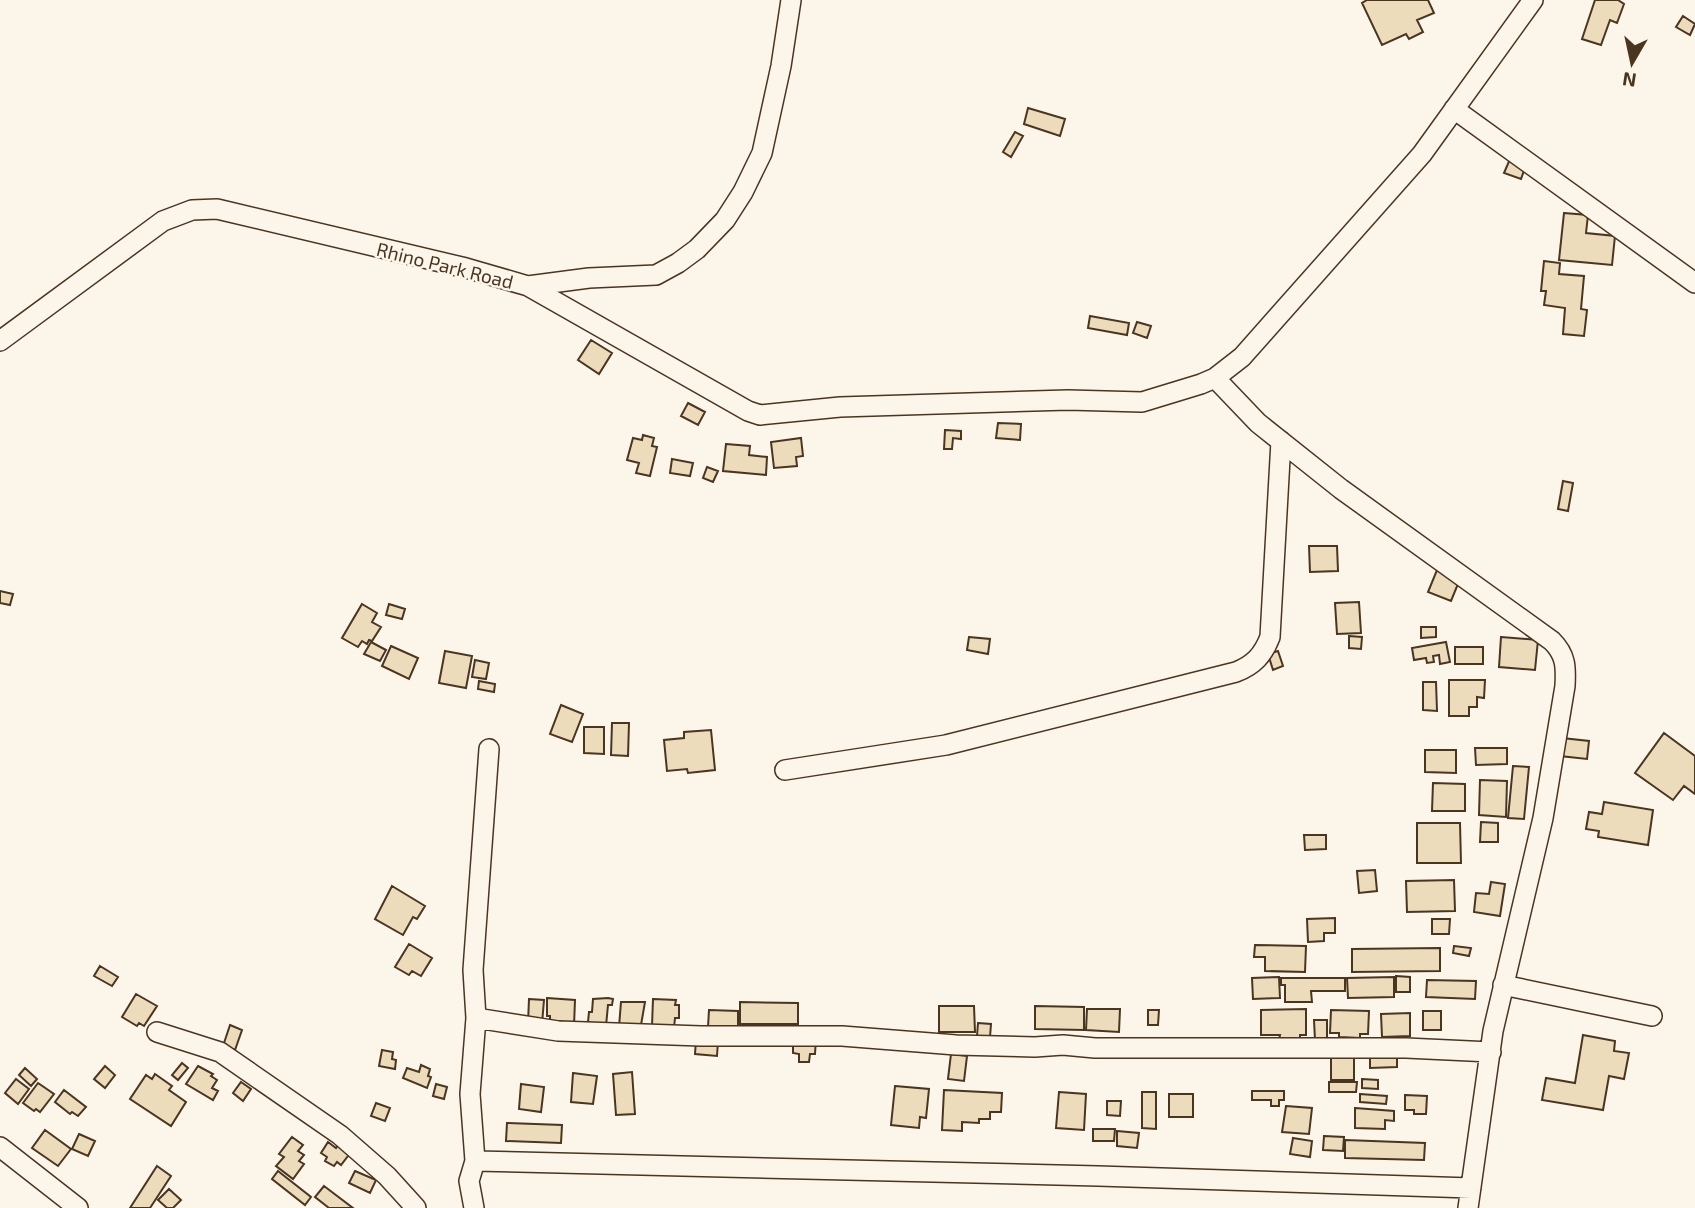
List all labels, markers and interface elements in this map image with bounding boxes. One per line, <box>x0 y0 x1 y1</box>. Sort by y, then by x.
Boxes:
north arrow <box>1597 28 1667 98</box>
text: N <box>1621 68 1638 93</box>
street label: Rhino Park Road <box>374 237 516 293</box>

